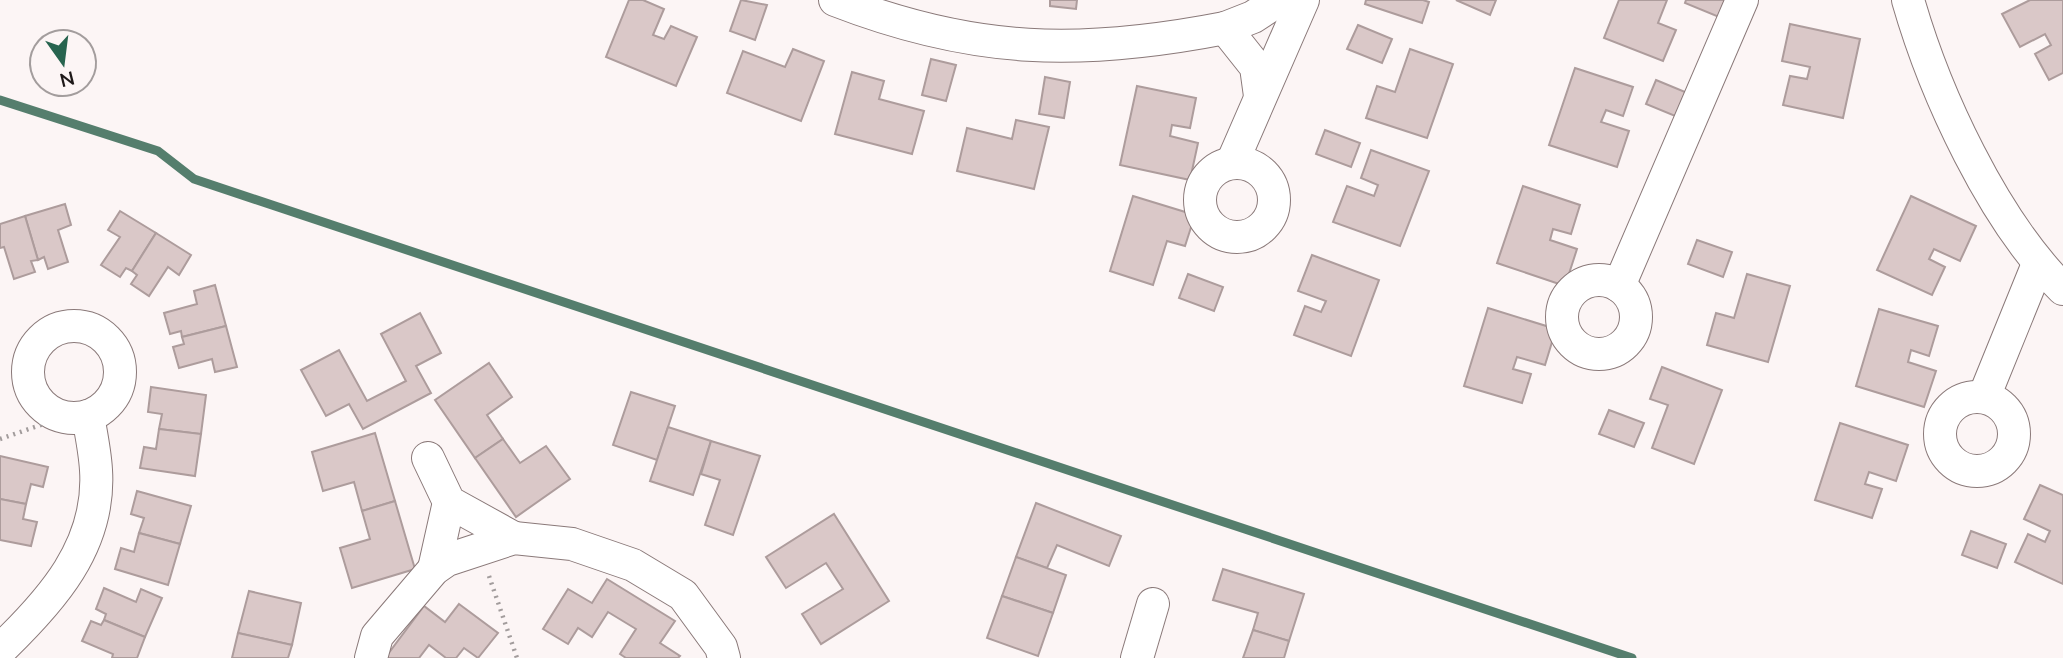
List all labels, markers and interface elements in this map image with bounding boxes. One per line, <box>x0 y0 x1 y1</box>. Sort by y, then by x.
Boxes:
north arrow <box>28 28 98 98</box>
text: N <box>57 66 77 93</box>

